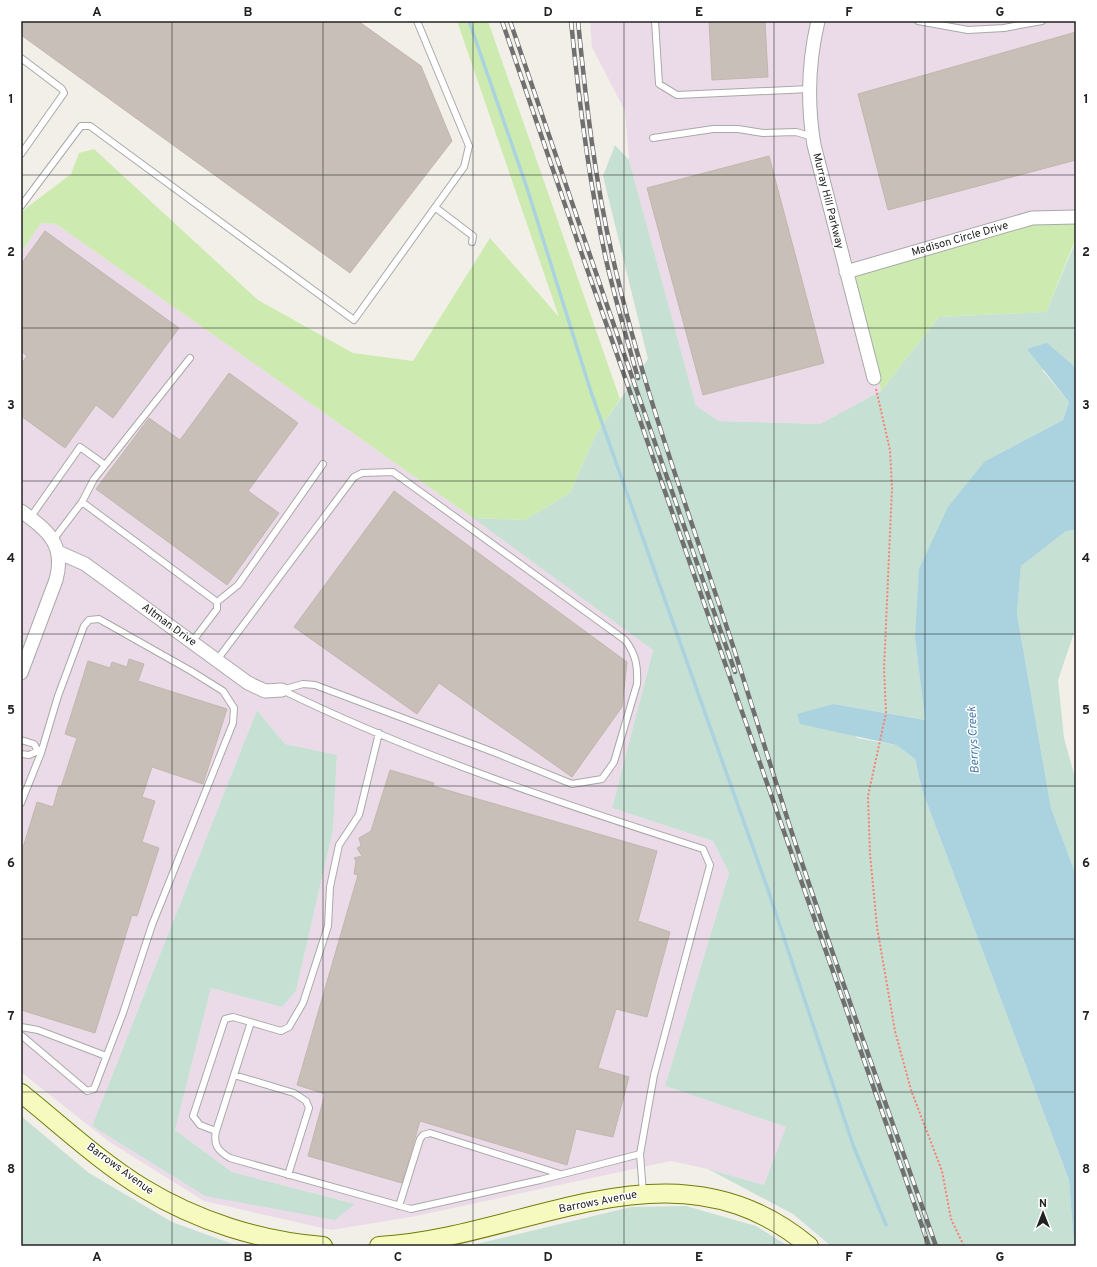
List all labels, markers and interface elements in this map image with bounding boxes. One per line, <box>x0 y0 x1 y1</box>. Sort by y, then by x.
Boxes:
text: A <box>92 5 102 21</box>
text: B <box>244 5 253 21</box>
text: C <box>394 5 402 21</box>
text: D <box>543 5 553 21</box>
text: E <box>695 5 703 21</box>
text: F <box>845 5 853 21</box>
text: G <box>996 5 1005 21</box>
text: 1 <box>8 92 14 108</box>
text: 1 <box>1083 92 1089 108</box>
street label: Murray Hill Parkway <box>809 152 847 251</box>
street label: Madison Circle Drive <box>910 218 1010 260</box>
text: 2 <box>7 245 15 261</box>
text: 2 <box>1082 245 1090 261</box>
text: 3 <box>7 398 15 414</box>
text: 3 <box>1082 398 1090 414</box>
text: 4 <box>7 551 15 567</box>
text: 4 <box>1082 551 1090 567</box>
street label: Altman Drive <box>139 600 199 650</box>
text: 5 <box>7 703 15 719</box>
text: 5 <box>1082 703 1090 719</box>
water label: Berrys Creek <box>964 705 984 774</box>
text: 6 <box>7 856 15 872</box>
text: 6 <box>1082 856 1090 872</box>
text: 7 <box>8 1009 15 1025</box>
text: 7 <box>1083 1009 1090 1025</box>
street label: Barrows Avenue <box>84 1140 156 1198</box>
text: 8 <box>7 1162 15 1178</box>
text: 8 <box>1082 1162 1090 1178</box>
street label: Barrows Avenue <box>558 1188 638 1216</box>
north arrow <box>1023 1193 1063 1233</box>
text: N <box>1039 1197 1047 1211</box>
text: A <box>92 1250 102 1266</box>
text: B <box>244 1250 253 1266</box>
text: C <box>394 1250 402 1266</box>
text: D <box>543 1250 553 1266</box>
text: E <box>695 1250 703 1266</box>
text: F <box>845 1250 853 1266</box>
text: G <box>996 1250 1005 1266</box>

